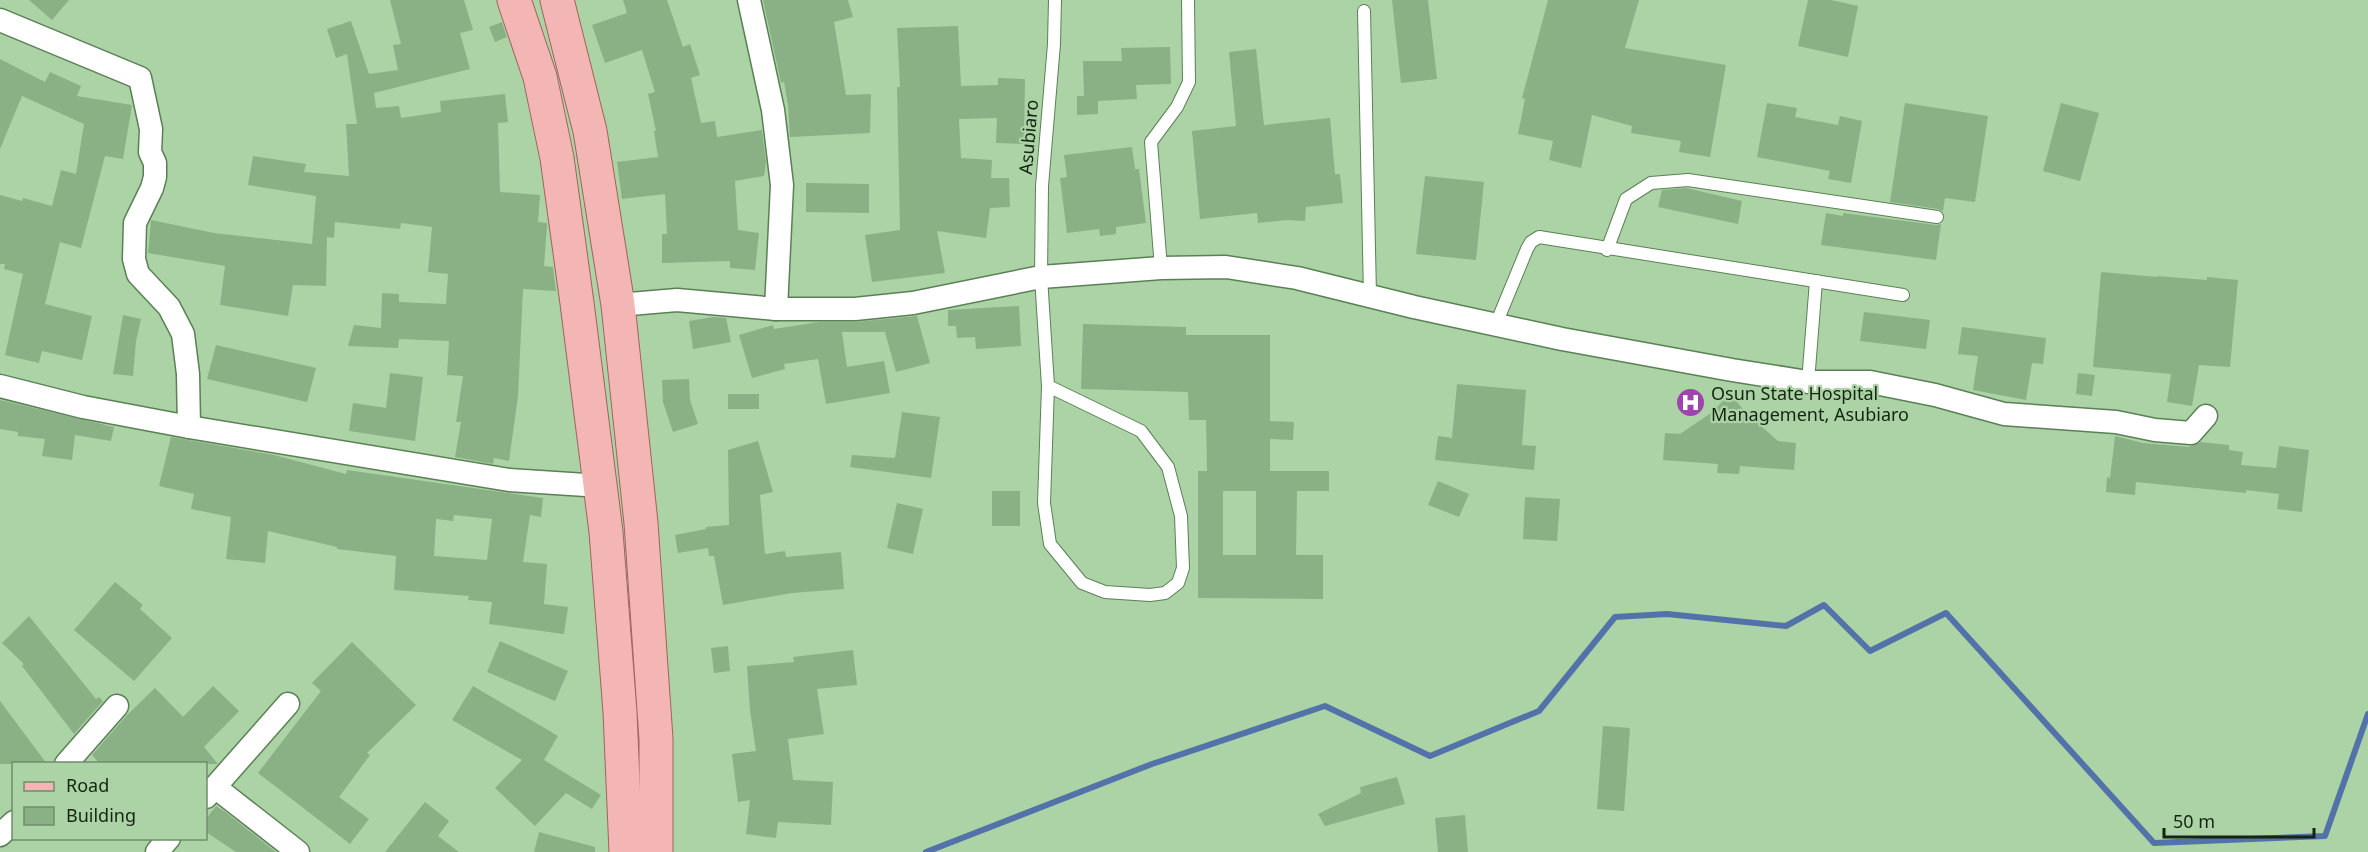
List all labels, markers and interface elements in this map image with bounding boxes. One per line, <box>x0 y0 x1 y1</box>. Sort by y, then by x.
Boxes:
street label: Asubiaro <box>1013 99 1043 175</box>
place label: Osun State Hospital Management, Asubiaro <box>1711 381 1909 426</box>
hospital icon: Osun State Hospital Management, Asubiaro <box>1674 387 1706 419</box>
legend <box>12 762 207 840</box>
text: Road <box>66 773 109 797</box>
scale bar <box>2164 801 2314 839</box>
text: Building <box>66 803 136 827</box>
text: 50 m <box>2173 809 2215 833</box>

